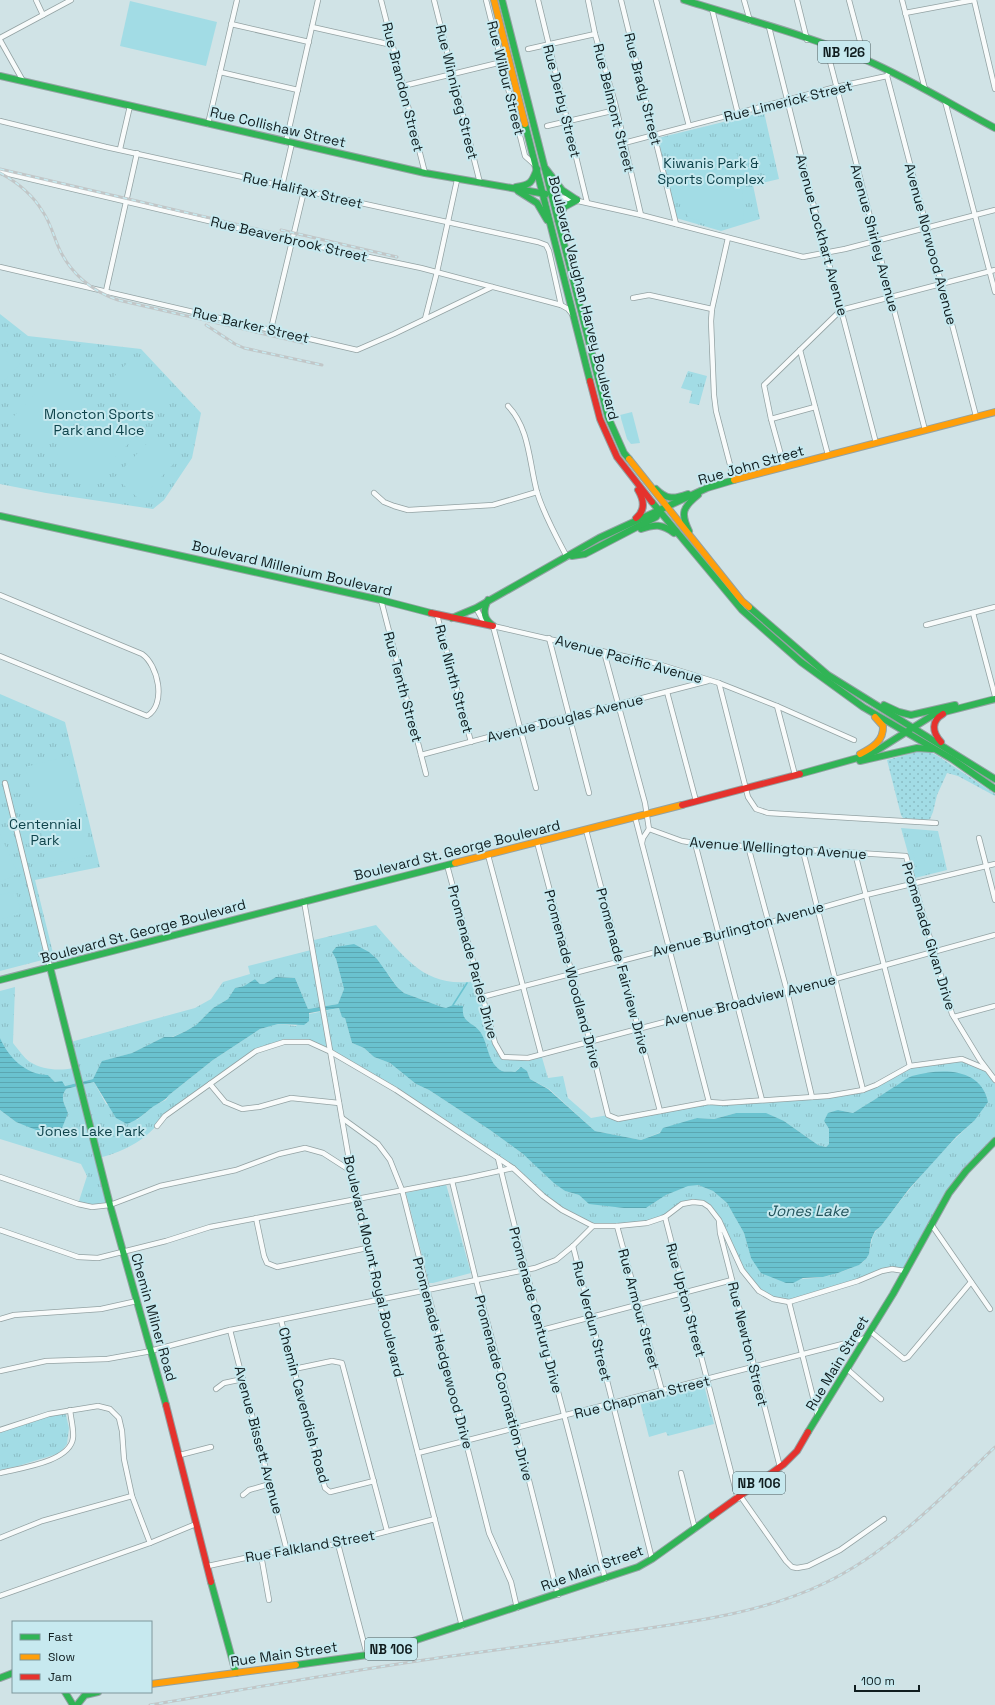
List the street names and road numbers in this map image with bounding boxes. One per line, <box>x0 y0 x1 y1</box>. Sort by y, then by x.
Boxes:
street label: Rue Wilbur Street <box>483 19 529 137</box>
street label: Rue Brandon Street <box>378 20 428 154</box>
street label: Rue Winnipeg Street <box>432 23 482 161</box>
street label: Rue Brady Street <box>620 31 666 147</box>
road number: NB 126 <box>818 41 870 63</box>
street label: Rue Derby Street <box>539 42 585 160</box>
street label: Rue Belmont Street <box>589 42 639 174</box>
street label: Rue Limerick Street <box>722 76 854 126</box>
street label: Rue Collishaw Street <box>208 103 348 151</box>
street label: Avenue Lockhart Avenue <box>792 152 852 318</box>
street label: Avenue Norwood Avenue <box>901 161 961 327</box>
street label: Avenue Shirley Avenue <box>847 162 903 314</box>
street label: Rue Halifax Street <box>241 167 365 213</box>
street label: Boulevard Vaughan Harvey Boulevard <box>545 174 623 422</box>
street label: Rue Beaverbrook Street <box>209 212 369 266</box>
street label: Rue Barker Street <box>191 303 311 347</box>
street label: Rue John Street <box>696 441 806 489</box>
street label: Boulevard Millenium Boulevard <box>190 536 394 600</box>
street label: Rue Ninth Street <box>431 623 477 735</box>
street label: Rue Tenth Street <box>380 630 426 744</box>
street label: Avenue Pacific Avenue <box>554 631 704 687</box>
street label: Avenue Douglas Avenue <box>485 690 645 746</box>
street label: Boulevard St. George Boulevard <box>352 816 562 884</box>
street label: Avenue Wellington Avenue <box>689 833 867 863</box>
street label: Promenade Givan Drive <box>898 860 960 1012</box>
street label: Promenade Parlee Drive <box>444 883 502 1041</box>
street label: Promenade Fairview Drive <box>592 886 654 1056</box>
street label: Promenade Woodland Drive <box>540 888 606 1070</box>
street label: Boulevard St. George Boulevard <box>38 895 248 967</box>
street label: Avenue Burlington Avenue <box>650 897 826 961</box>
street label: Avenue Broadview Avenue <box>662 970 838 1030</box>
street label: Boulevard Mount Royal Boulevard <box>340 1153 408 1379</box>
street label: Promenade Century Drive <box>505 1225 567 1395</box>
street label: Rue Upton Street <box>662 1241 710 1359</box>
street label: Rue Armour Street <box>614 1247 664 1371</box>
street label: Chemin Milner Road <box>127 1251 181 1383</box>
street label: Promenade Hedgewood Drive <box>409 1255 477 1451</box>
street label: Rue Verdun Street <box>568 1259 616 1383</box>
street label: Rue Newton Street <box>724 1280 772 1408</box>
street label: Promenade Coronation Drive <box>471 1293 537 1483</box>
street label: Rue Main Street <box>802 1312 872 1414</box>
street label: Chemin Cavendish Road <box>275 1325 333 1485</box>
street label: Avenue Bissett Avenue <box>231 1364 287 1516</box>
street label: Rue Chapman Street <box>572 1371 712 1423</box>
road number: NB 106 <box>733 1472 785 1494</box>
street label: Rue Falkland Street <box>244 1526 376 1566</box>
street label: Rue Main Street <box>538 1541 646 1595</box>
street label: Rue Main Street <box>229 1638 339 1670</box>
road number: NB 106 <box>365 1638 417 1660</box>

